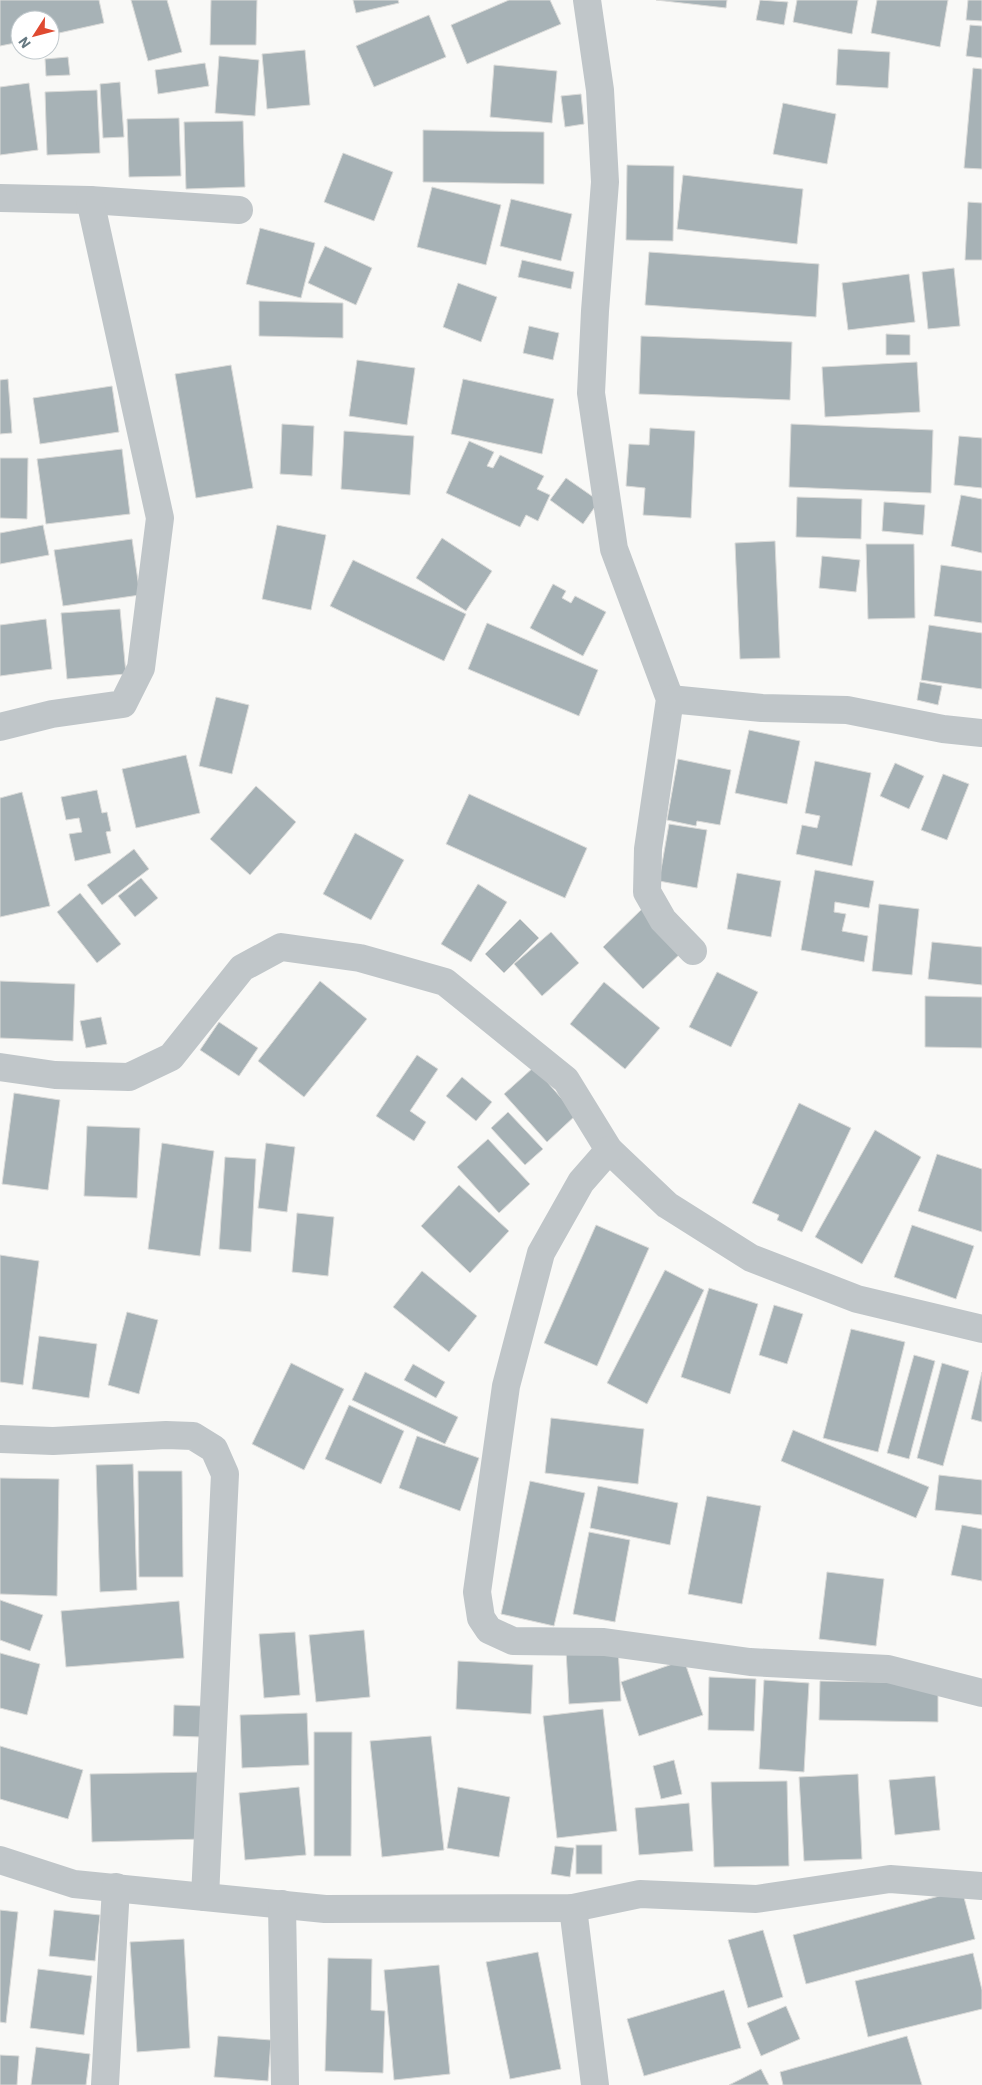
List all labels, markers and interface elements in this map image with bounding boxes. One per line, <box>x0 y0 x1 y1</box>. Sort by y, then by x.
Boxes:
north arrow <box>10 10 60 60</box>
text: N <box>14 33 35 52</box>

